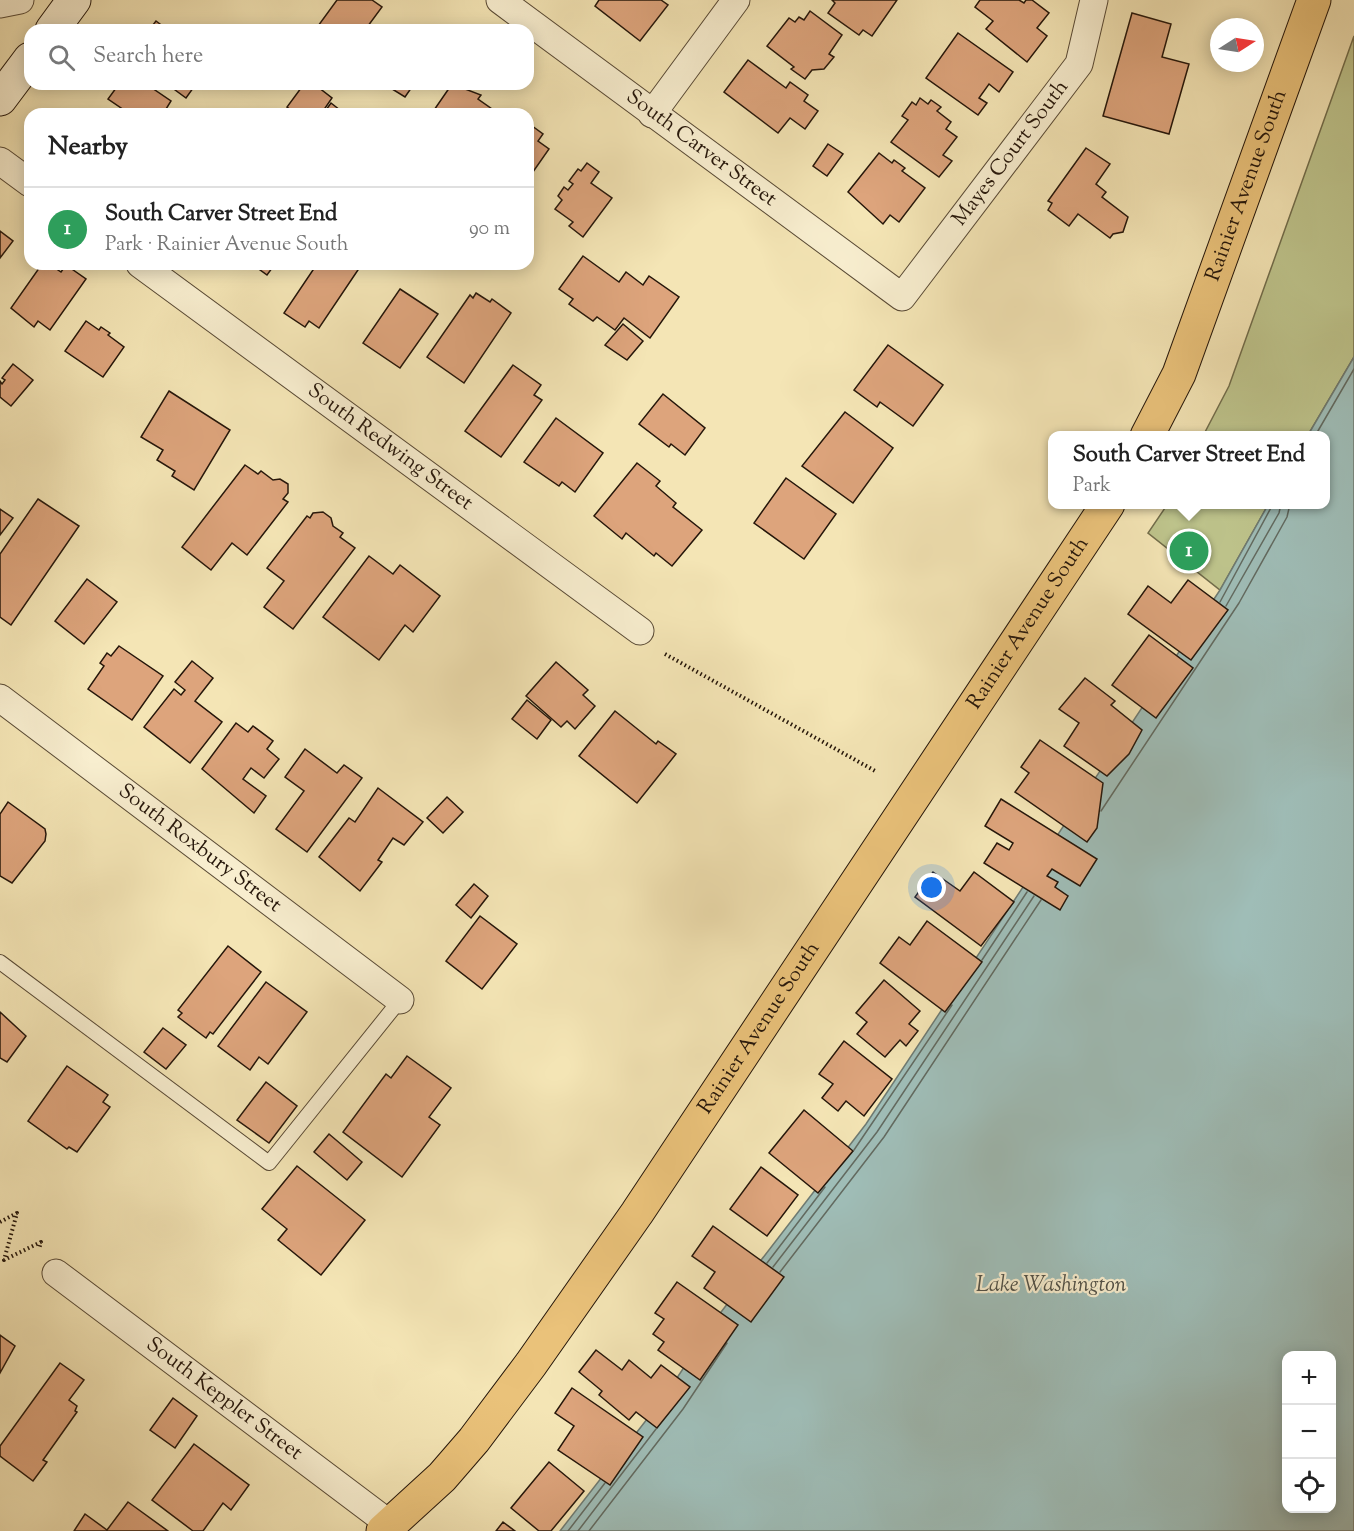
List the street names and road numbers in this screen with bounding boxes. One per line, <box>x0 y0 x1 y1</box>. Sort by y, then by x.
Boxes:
street label: Mayes Court South <box>946 74 1076 233</box>
street label: South Carver Street <box>619 83 783 214</box>
street label: Rainier Avenue South <box>1199 86 1295 286</box>
street label: South Redwing Street <box>301 376 479 518</box>
street label: Rainier Avenue South <box>960 531 1097 716</box>
street label: South Roxbury Street <box>112 777 288 920</box>
street label: Rainier Avenue South <box>691 936 828 1121</box>
street label: South Keppler Street <box>139 1330 308 1468</box>

